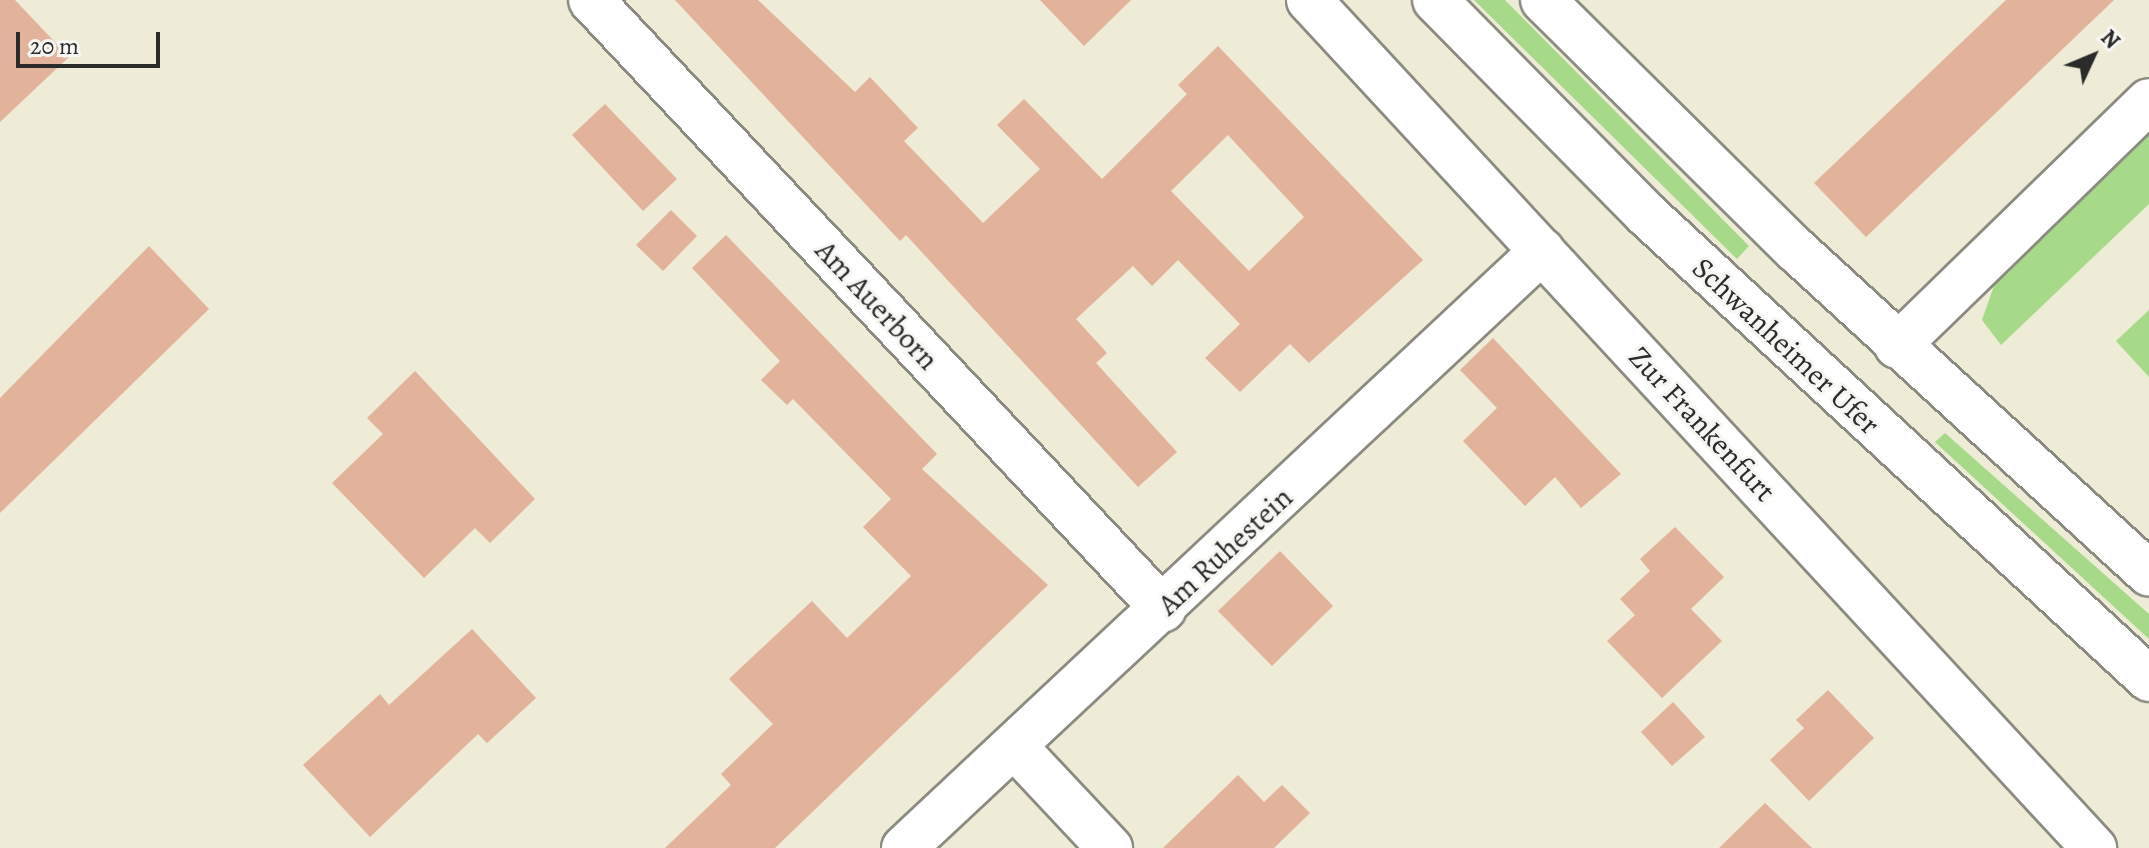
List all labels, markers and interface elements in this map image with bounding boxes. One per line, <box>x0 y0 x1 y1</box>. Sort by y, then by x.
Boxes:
scale bar <box>20 16 164 66</box>
north arrow <box>2053 16 2133 96</box>
text: N <box>2094 23 2127 56</box>
text: 20 m <box>30 30 79 62</box>
street label: Am Auerborn <box>808 233 946 377</box>
street label: Schwanheimer Ufer <box>1685 250 1887 442</box>
street label: Zur Frankenfurt <box>1621 339 1783 509</box>
street label: Am Ruhestein <box>1150 479 1300 623</box>

